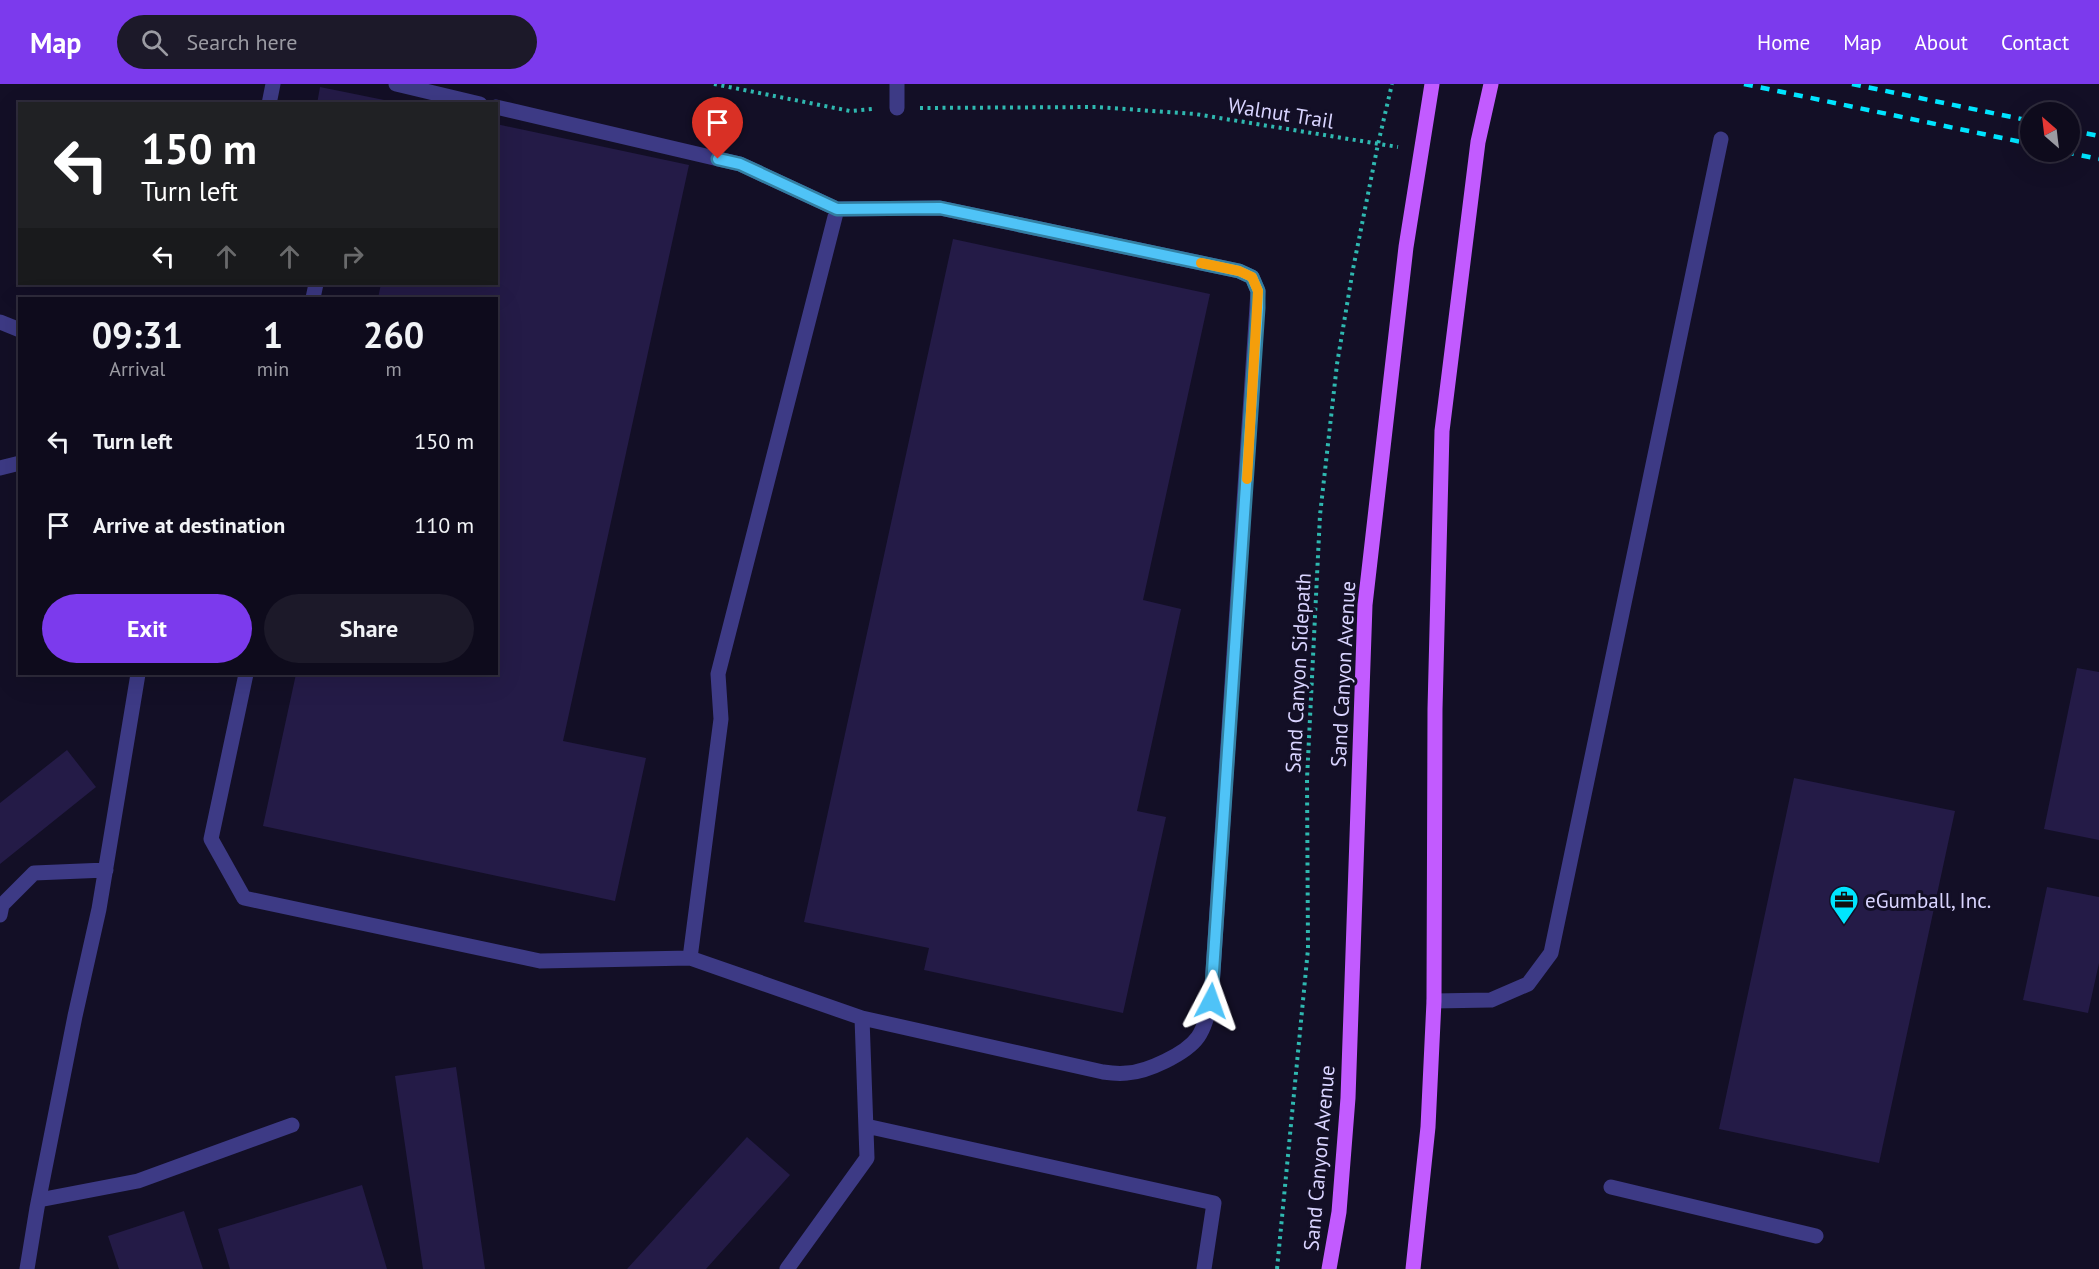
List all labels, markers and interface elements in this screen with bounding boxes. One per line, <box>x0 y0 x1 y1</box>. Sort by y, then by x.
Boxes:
search box <box>117 15 537 69</box>
text: Map <box>30 24 81 61</box>
icon: search <box>138 26 171 59</box>
text: Search here <box>186 28 297 56</box>
text: Home <box>1757 29 1810 56</box>
text: Map <box>1843 29 1882 56</box>
text: About <box>1915 29 1968 56</box>
text: Contact <box>2001 29 2069 56</box>
street label: Walnut Trail <box>1226 91 1336 135</box>
pin <box>692 97 743 159</box>
north arrow <box>2020 102 2080 162</box>
map controls <box>2020 102 2080 162</box>
icon: arrive <box>701 106 734 139</box>
text: 150 m <box>141 121 257 176</box>
icon: left <box>42 126 120 204</box>
text: Turn left <box>141 174 238 208</box>
icon: left <box>147 240 180 273</box>
icon: ahead <box>210 240 243 273</box>
icon: ahead <box>273 240 306 273</box>
icon: right <box>336 240 369 273</box>
text: 09:31 <box>92 311 183 358</box>
text: 1 <box>263 311 283 358</box>
text: 260 <box>363 311 424 358</box>
text: Arrival <box>109 356 165 382</box>
text: min <box>257 356 289 382</box>
text: m <box>386 356 402 382</box>
icon: left <box>42 425 75 458</box>
text: Turn left <box>93 427 173 455</box>
text: 150 m <box>414 427 474 455</box>
icon: arrive <box>42 509 75 542</box>
text: Arrive at destination <box>93 511 285 539</box>
text: 110 m <box>414 511 474 539</box>
street label: Sand Canyon Sidepath <box>1279 572 1317 774</box>
street label: Sand Canyon Avenue <box>1325 580 1361 768</box>
button: Exit <box>42 594 252 663</box>
button: Share <box>264 594 474 663</box>
office icon: eGumball, Inc. <box>1828 884 1860 926</box>
place label: eGumball, Inc. <box>1865 887 1991 914</box>
position arrow <box>1179 969 1243 1033</box>
street label: Sand Canyon Avenue <box>1297 1064 1341 1252</box>

